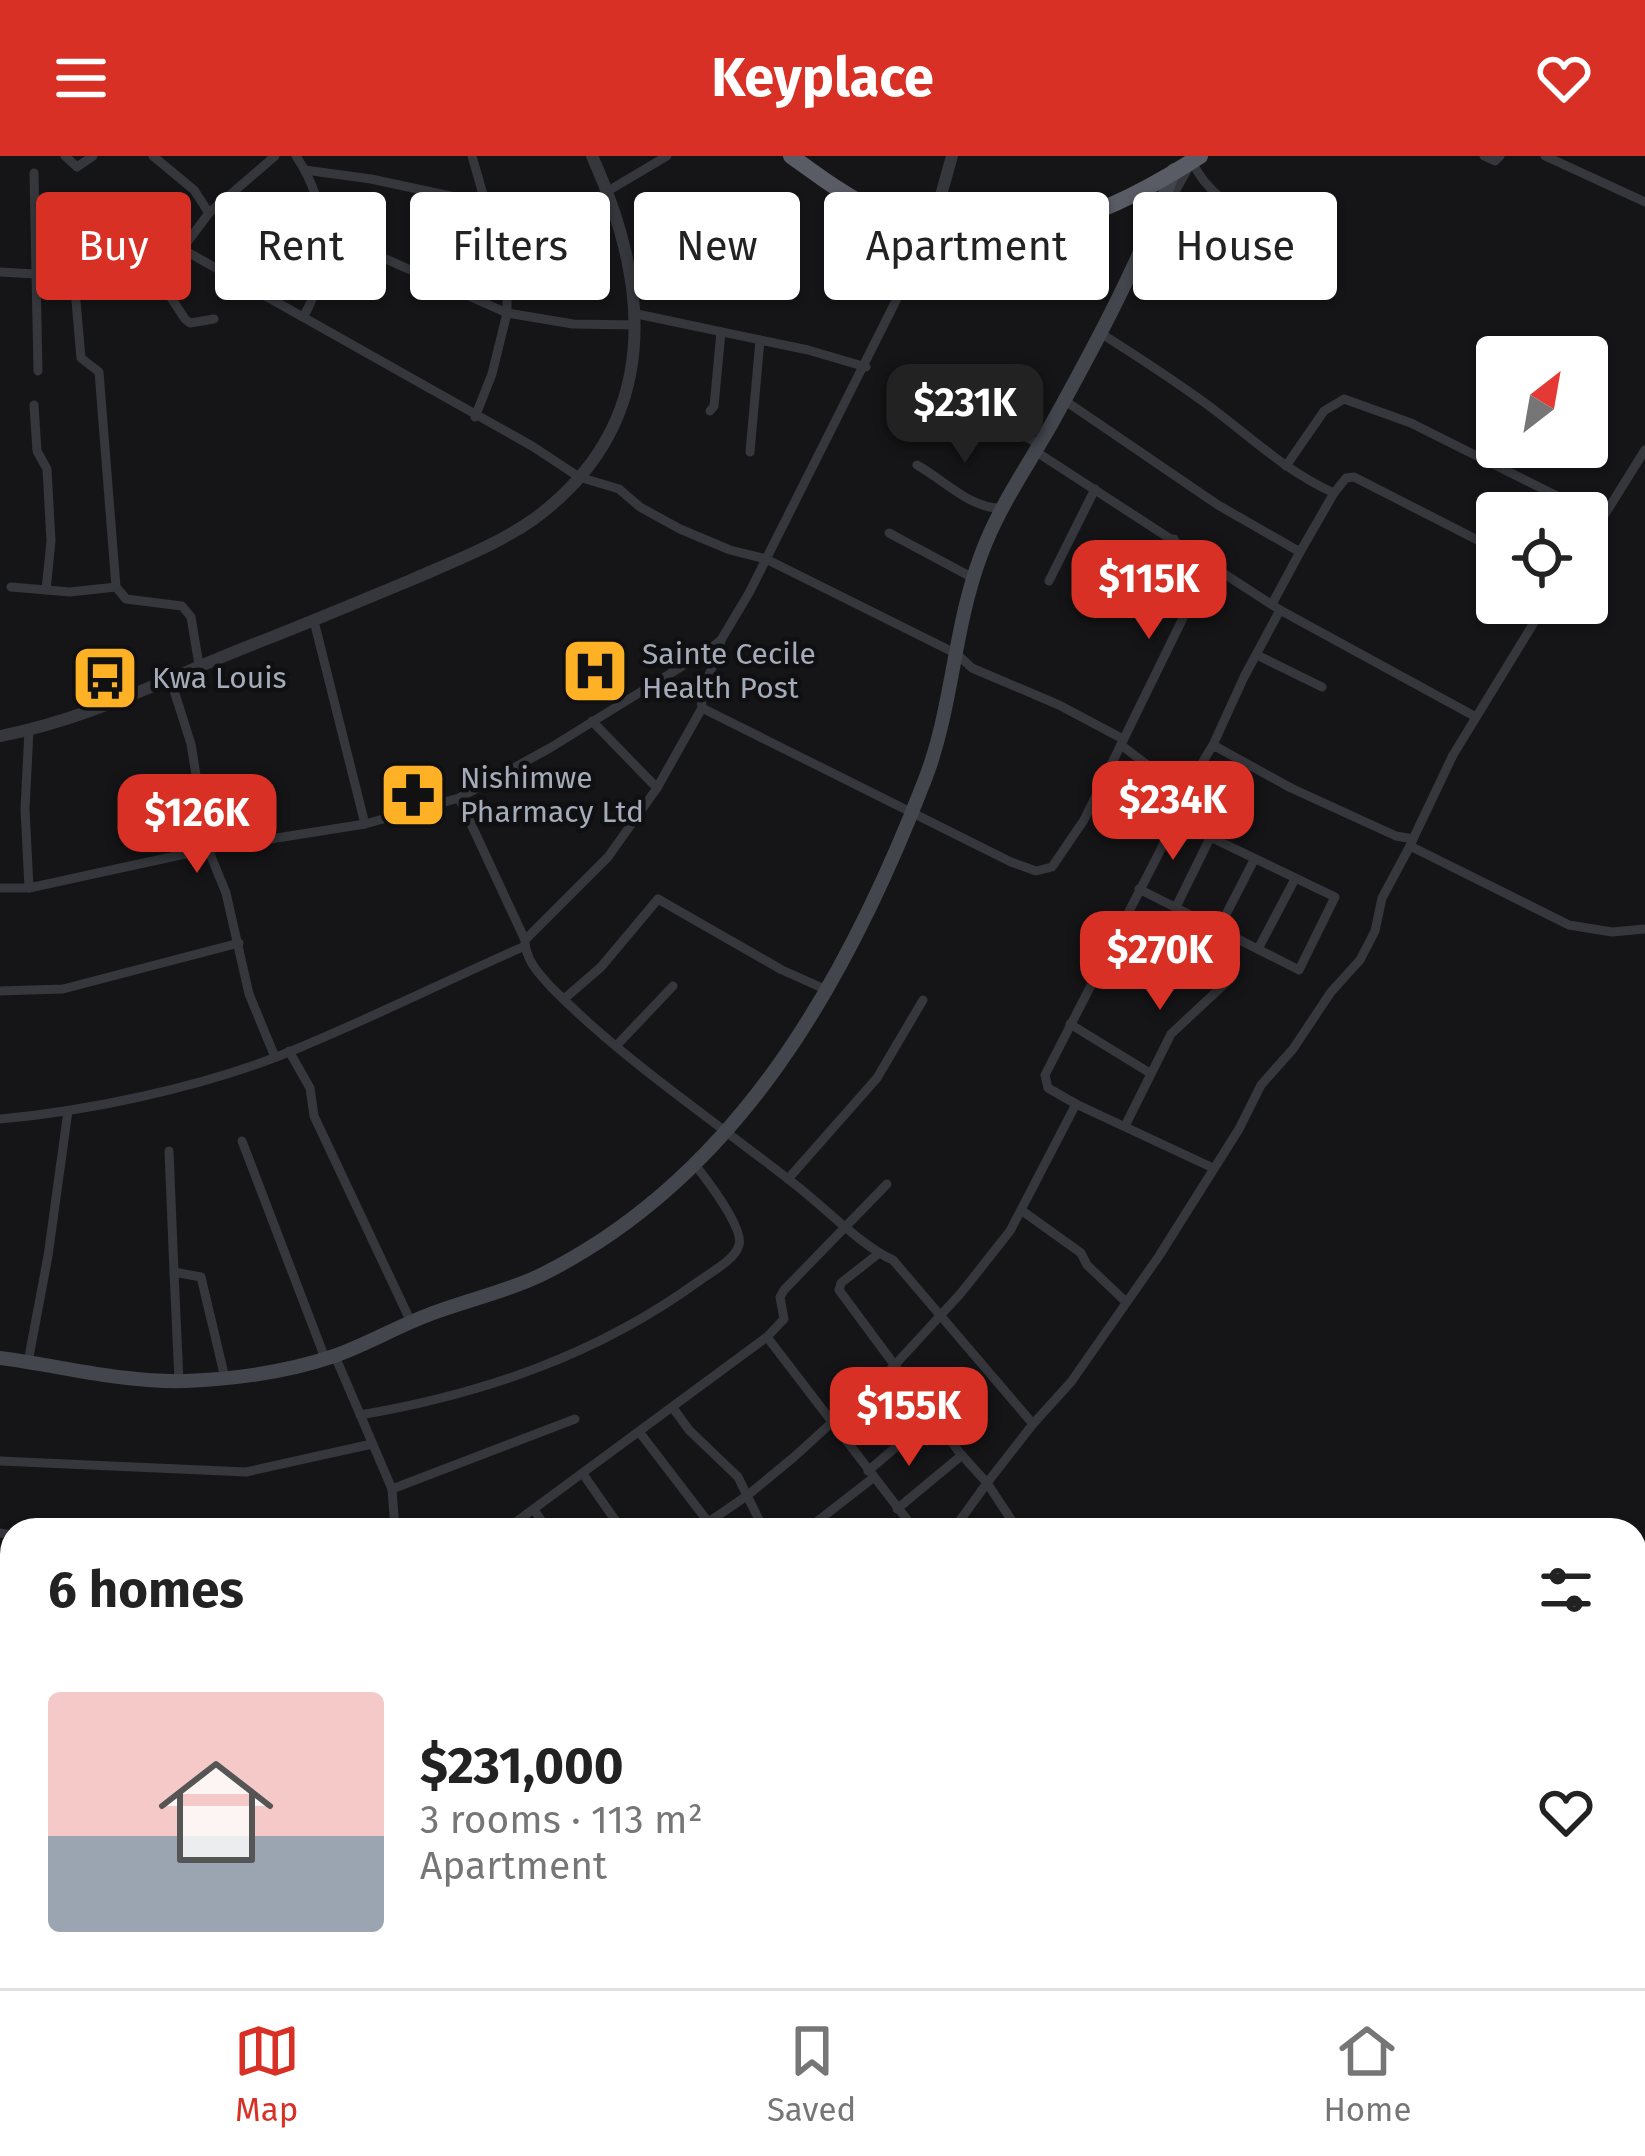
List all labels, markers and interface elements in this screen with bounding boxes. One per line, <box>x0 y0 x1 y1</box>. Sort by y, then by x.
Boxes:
icon: menu <box>48 45 114 111</box>
icon: heart <box>1531 45 1597 111</box>
text: Keyplace <box>711 46 934 110</box>
chip: Buy <box>36 192 191 300</box>
chip: Rent <box>215 192 386 300</box>
chip: Filters <box>410 192 610 300</box>
chip: New <box>634 192 800 300</box>
chip: Apartment <box>824 192 1109 300</box>
chip: House <box>1133 192 1337 300</box>
north arrow <box>1476 336 1608 468</box>
map controls <box>1476 336 1608 624</box>
pin: $231K <box>881 364 1049 466</box>
text: $231K <box>913 380 1017 426</box>
button: locate <box>1476 492 1608 624</box>
pin: $115K <box>1065 540 1233 642</box>
text: $115K <box>1098 556 1200 602</box>
hospital icon: Sainte Cecile Health Post <box>560 636 630 706</box>
place label: Sainte Cecile Health Post <box>642 636 816 706</box>
bus stop icon: Kwa Louis <box>70 643 140 713</box>
place label: Kwa Louis <box>152 660 287 696</box>
pharmacy icon: Nishimwe Pharmacy Ltd <box>378 760 448 830</box>
place label: Nishimwe Pharmacy Ltd <box>460 760 644 830</box>
pin: $234K <box>1089 761 1257 863</box>
pin: $126K <box>113 774 281 876</box>
text: $234K <box>1119 777 1227 823</box>
text: $126K <box>145 790 249 836</box>
pin: $270K <box>1076 911 1244 1013</box>
text: $270K <box>1107 927 1213 973</box>
pin: $155K <box>825 1367 993 1469</box>
text: $155K <box>857 1383 961 1429</box>
icon: filters <box>1533 1557 1599 1623</box>
text: 6 homes <box>48 1559 244 1621</box>
text: $231,000 <box>420 1735 624 1797</box>
icon: home <box>144 1740 288 1884</box>
icon: heart <box>1533 1779 1599 1845</box>
text: 3 rooms · 113 m² <box>420 1797 703 1843</box>
text: Apartment <box>420 1843 607 1889</box>
tab: Map <box>234 2018 300 2130</box>
tab: Saved <box>767 2018 856 2130</box>
tab: Home <box>1323 2018 1411 2130</box>

